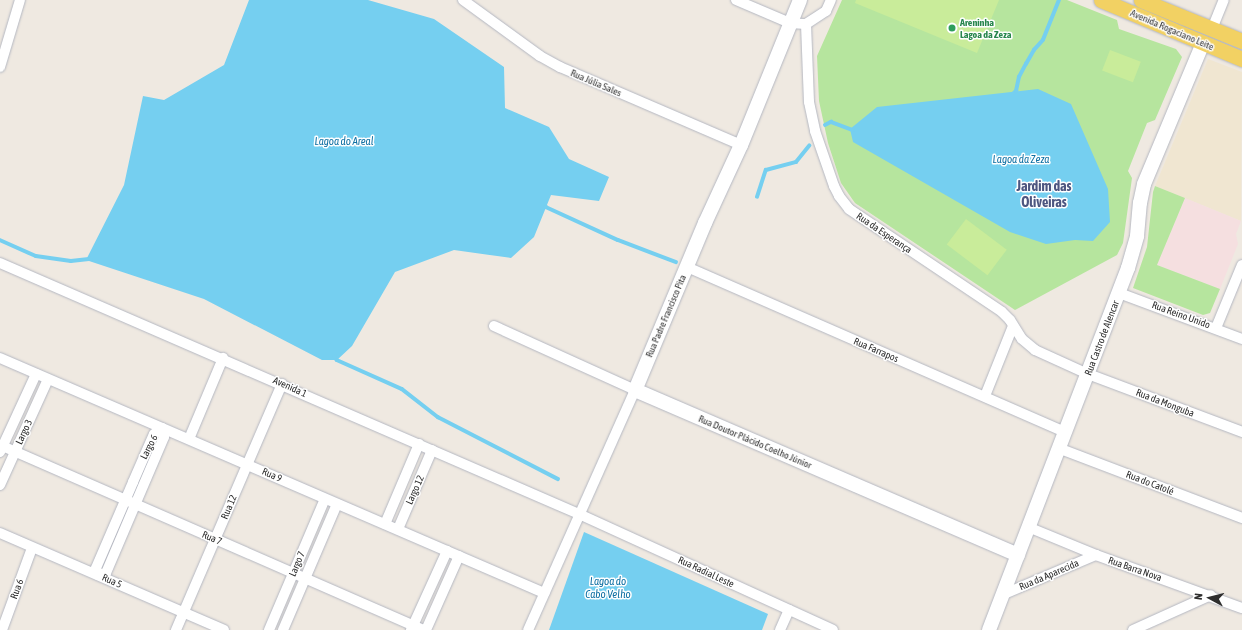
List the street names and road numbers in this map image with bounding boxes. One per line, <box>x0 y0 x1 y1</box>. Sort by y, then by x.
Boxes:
street label: Avenida Rogaciano Leite <box>1128 7 1216 53</box>
street label: Rua Júlia Sales <box>569 67 623 99</box>
street label: Rua da Esperança <box>854 210 914 256</box>
street label: Rua Padre Francisco Pita <box>643 273 689 359</box>
street label: Rua Castro de Alencar <box>1082 299 1122 377</box>
street label: Rua Reino Unido <box>1150 299 1212 331</box>
street label: Rua Farrapos <box>852 335 900 365</box>
street label: Avenida 1 <box>271 374 309 400</box>
street label: Rua da Monguba <box>1134 386 1196 420</box>
street label: Rua Doutor Plácido Coelho Júnior <box>697 413 813 471</box>
street label: Largo 3 <box>13 418 35 446</box>
street label: Largo 6 <box>138 433 160 461</box>
street label: Rua 9 <box>260 465 284 485</box>
street label: Rua do Catolé <box>1124 468 1176 498</box>
street label: Largo 12 <box>403 474 427 506</box>
street label: Rua 12 <box>219 493 239 521</box>
street label: Rua 7 <box>200 528 224 548</box>
street label: Largo 7 <box>286 550 308 578</box>
street label: Rua Radial Leste <box>676 554 736 590</box>
street label: Rua Barra Nova <box>1107 554 1163 584</box>
street label: Rua da Aparecida <box>1017 557 1081 593</box>
street label: Rua 5 <box>100 571 124 591</box>
street label: Rua 6 <box>8 577 26 601</box>

